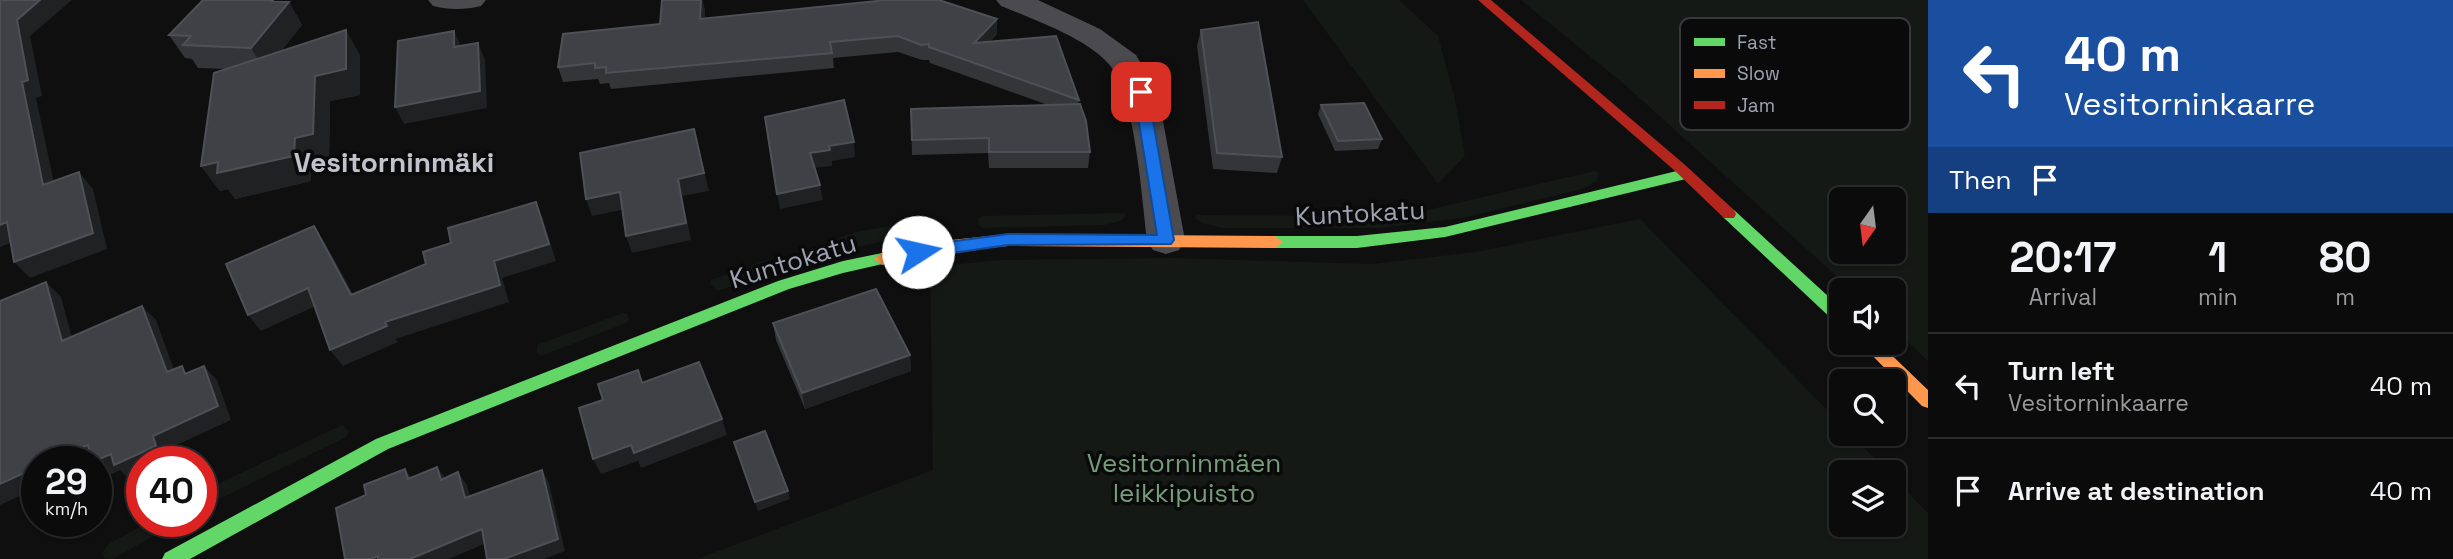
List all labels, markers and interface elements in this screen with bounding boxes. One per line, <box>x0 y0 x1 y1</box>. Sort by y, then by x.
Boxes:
legend <box>1680 18 1910 130</box>
text: 40 m <box>2064 23 2181 85</box>
icon: left <box>1949 28 2040 119</box>
text: Fast <box>1737 30 1777 55</box>
text: Slow <box>1737 61 1780 86</box>
pin <box>1111 62 1171 122</box>
icon: arrive <box>1122 73 1160 111</box>
text: Vesitorninkaarre <box>2064 84 2315 124</box>
text: Jam <box>1737 93 1775 118</box>
district label: Vesitorninmäki <box>294 144 494 180</box>
icon: arrive <box>2026 161 2064 199</box>
text: Then <box>1949 163 2012 197</box>
north arrow <box>1829 187 1906 264</box>
map controls <box>1829 187 1906 537</box>
street label: Kuntokatu <box>1294 193 1426 233</box>
position arrow <box>881 215 955 289</box>
street label: Kuntokatu <box>726 226 860 296</box>
text: 20:17 <box>2010 231 2116 284</box>
text: 1 <box>2208 231 2227 284</box>
text: 80 <box>2319 231 2371 284</box>
button: sound <box>1829 278 1906 355</box>
text: Arrival <box>2029 282 2097 312</box>
text: min <box>2198 282 2238 312</box>
text: m <box>2335 282 2355 312</box>
text: Turn left <box>2008 354 2115 388</box>
icon: left <box>1949 367 1987 405</box>
button: search <box>1829 369 1906 446</box>
text: 40 m <box>2370 369 2432 403</box>
text: Vesitorninkaarre <box>2008 388 2189 418</box>
speed limit sign: 40 <box>126 446 217 537</box>
park label: Vesitorninmäen leikkipuisto <box>1087 446 1281 510</box>
text: 29 <box>45 460 88 504</box>
button: layers <box>1829 460 1906 537</box>
icon: arrive <box>1949 472 1987 510</box>
text: Arrive at destination <box>2008 474 2265 508</box>
text: 40 m <box>2370 474 2432 508</box>
text: km/h <box>45 497 88 520</box>

